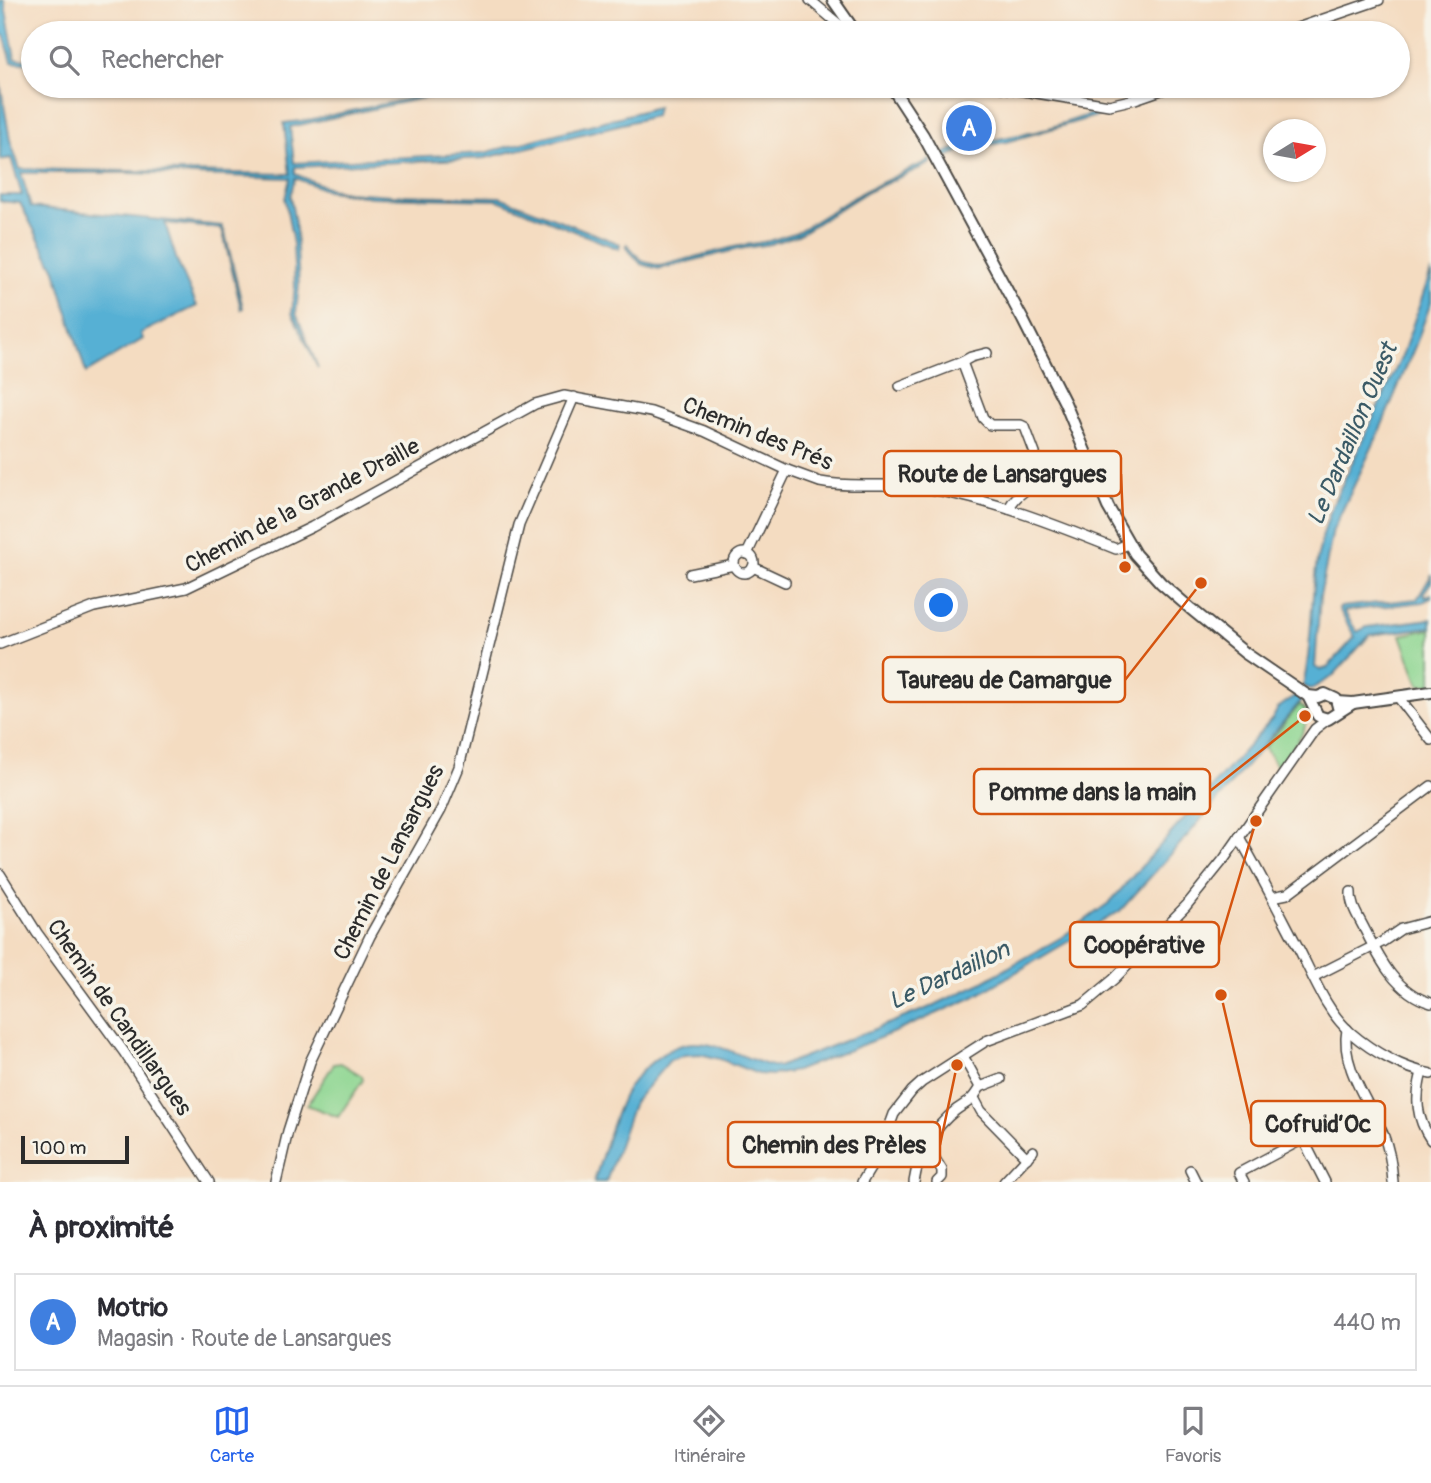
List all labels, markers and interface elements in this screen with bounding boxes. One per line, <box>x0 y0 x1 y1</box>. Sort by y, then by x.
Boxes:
search box <box>21 21 1410 98</box>
icon: search <box>45 41 83 79</box>
text: Rechercher <box>101 44 224 76</box>
pin: A <box>946 102 992 154</box>
north arrow <box>1263 119 1326 182</box>
water label: Le Dardaillon Ouest <box>1301 337 1405 529</box>
street label: Chemin des Prés <box>678 390 837 477</box>
street label: Chemin de la Grande Draille <box>180 431 425 580</box>
callout: Route de Lansargues <box>884 451 1121 496</box>
text: Route de Lansargues <box>898 460 1107 489</box>
your location <box>924 588 958 622</box>
callout: Taureau de Camargue <box>883 657 1125 702</box>
text: Taureau de Camargue <box>896 666 1112 695</box>
street label: Chemin de Lansargues <box>327 760 450 965</box>
callout: Pomme dans la main <box>974 769 1210 814</box>
text: Pomme dans la main <box>988 778 1196 807</box>
street label: Chemin de Candillargues <box>41 913 198 1121</box>
callout: Coopérative <box>1070 922 1219 967</box>
text: Coopérative <box>1083 931 1206 960</box>
water label: Le Dardaillon <box>884 934 1015 1016</box>
callout: Cofruid’Oc <box>1251 1101 1385 1146</box>
text: Cofruid’Oc <box>1265 1110 1371 1139</box>
callout: Chemin des Prèles <box>728 1122 940 1167</box>
text: Chemin des Prèles <box>742 1131 926 1160</box>
scale bar <box>21 1133 130 1165</box>
text: 100 m <box>32 1136 86 1160</box>
text: À proximité <box>28 1209 174 1246</box>
text: Motrio <box>97 1292 168 1324</box>
text: A <box>46 1308 60 1337</box>
text: 440 m <box>1333 1308 1401 1337</box>
text: Magasin · Route de Lansargues <box>97 1324 391 1353</box>
tab: Carte <box>210 1402 254 1468</box>
tab: Itinéraire <box>673 1402 745 1468</box>
tab: Favoris <box>1165 1402 1221 1468</box>

